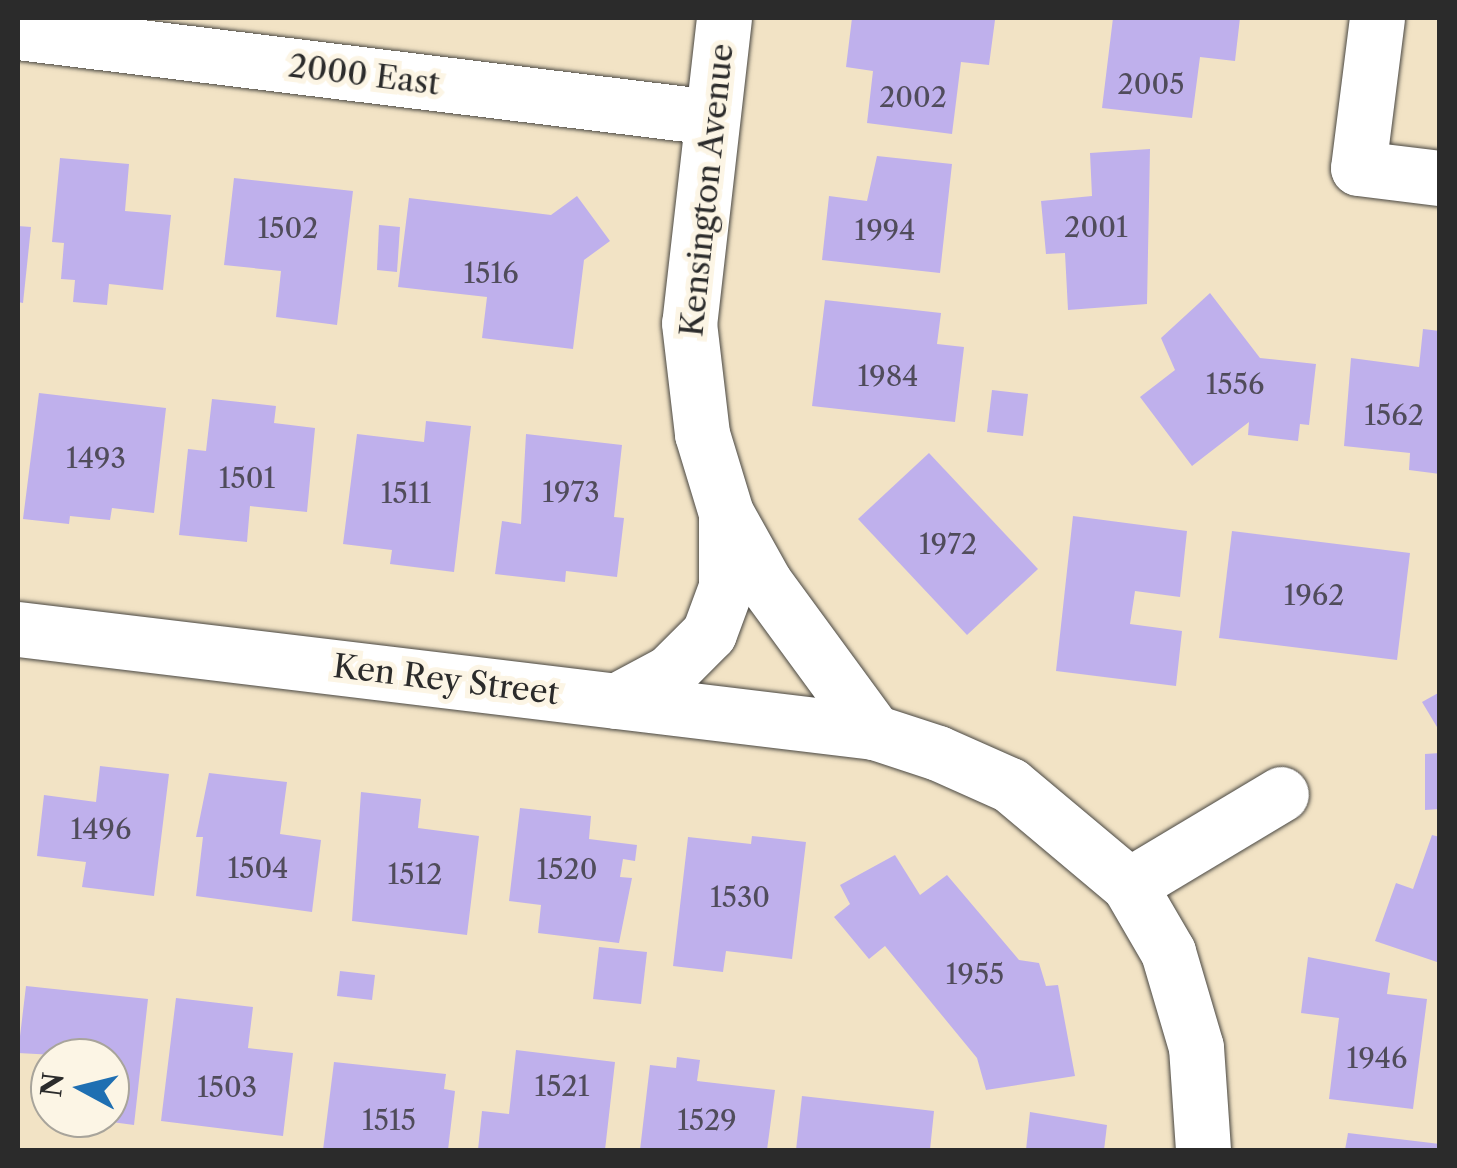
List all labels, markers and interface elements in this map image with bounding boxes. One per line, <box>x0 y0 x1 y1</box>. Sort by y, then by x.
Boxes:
street label: Kensington Avenue <box>672 41 742 339</box>
street label: 2000 East <box>286 47 442 103</box>
house number: 2005 <box>1118 67 1184 101</box>
house number: 2002 <box>879 80 947 114</box>
house number: 2001 <box>1064 210 1128 244</box>
house number: 1502 <box>258 211 318 245</box>
house number: 1994 <box>855 213 915 247</box>
house number: 1516 <box>463 256 519 290</box>
house number: 1984 <box>858 359 918 393</box>
house number: 1556 <box>1206 367 1264 401</box>
house number: 1562 <box>1364 398 1424 432</box>
house number: 1493 <box>66 441 126 475</box>
house number: 1501 <box>219 461 275 495</box>
house number: 1973 <box>542 475 600 509</box>
house number: 1511 <box>381 476 431 510</box>
house number: 1972 <box>919 527 977 561</box>
house number: 1962 <box>1284 578 1344 612</box>
street label: Ken Rey Street <box>330 647 562 713</box>
house number: 1496 <box>71 812 131 846</box>
house number: 1504 <box>228 851 288 885</box>
house number: 1520 <box>537 852 597 886</box>
house number: 1512 <box>388 857 442 891</box>
house number: 1530 <box>710 880 770 914</box>
house number: 1955 <box>946 957 1004 991</box>
north arrow <box>30 1038 130 1138</box>
house number: 1946 <box>1347 1041 1407 1075</box>
house number: 1521 <box>535 1069 589 1103</box>
text: N <box>34 1070 71 1099</box>
house number: 1503 <box>197 1070 257 1104</box>
house number: 1515 <box>362 1103 416 1137</box>
house number: 1529 <box>677 1103 737 1137</box>

